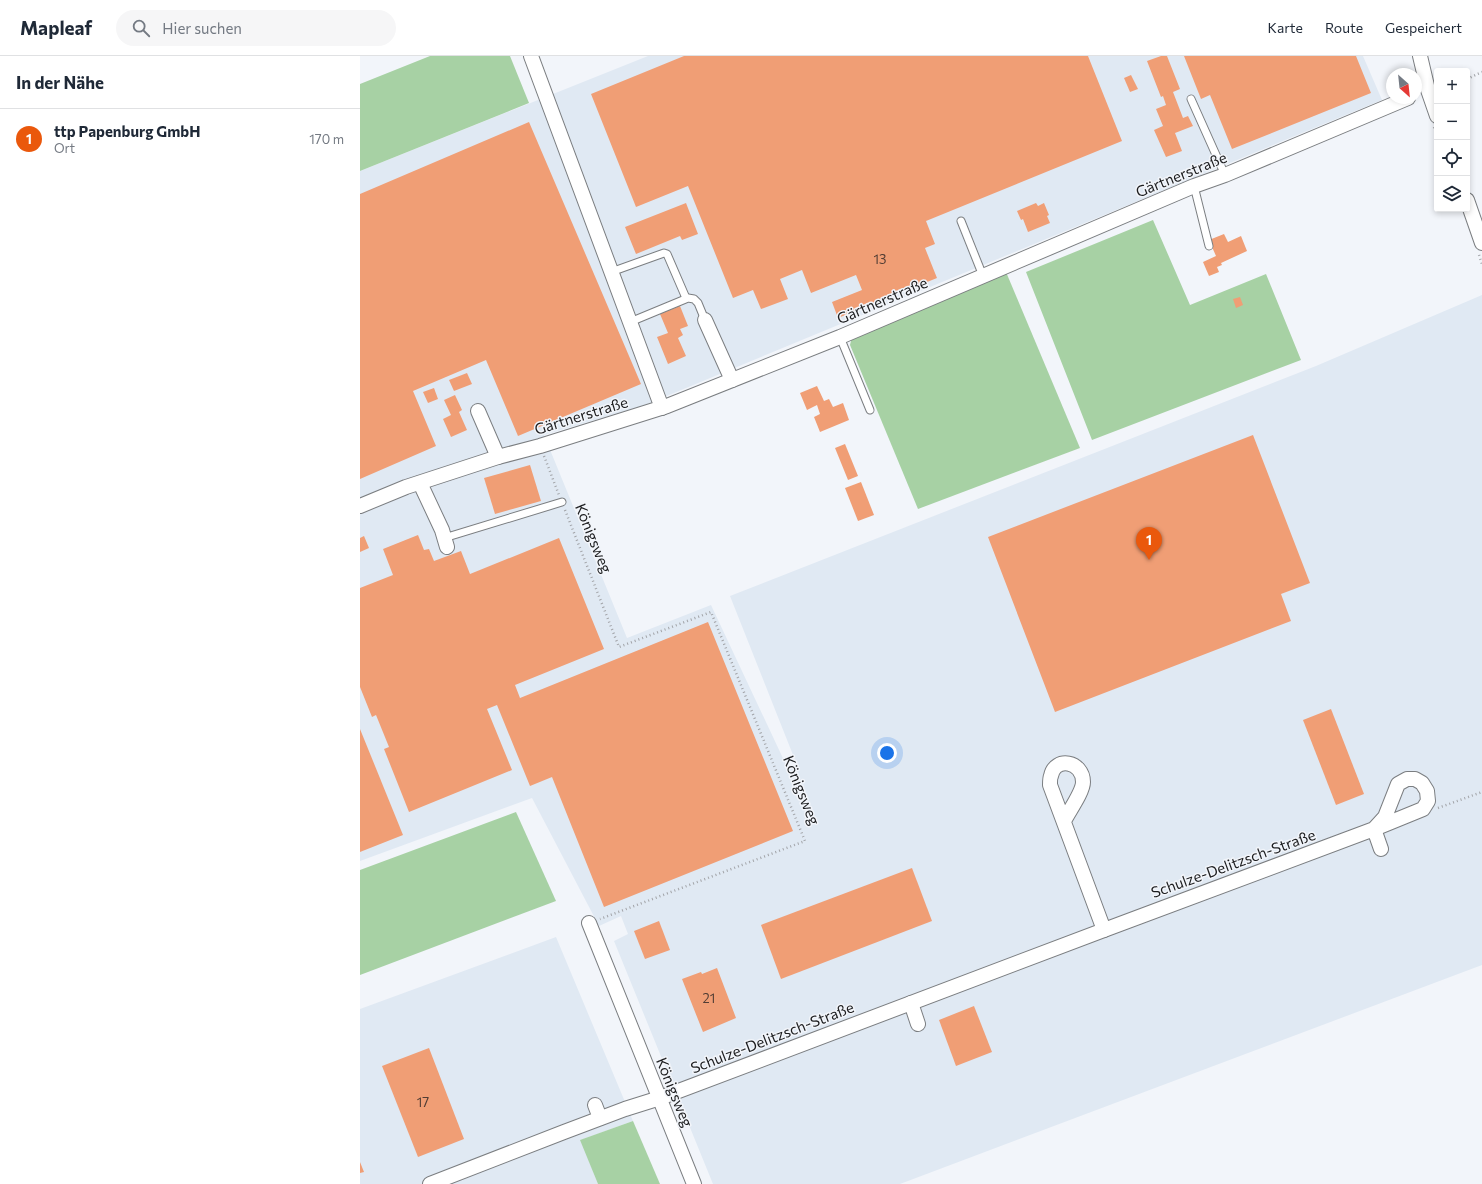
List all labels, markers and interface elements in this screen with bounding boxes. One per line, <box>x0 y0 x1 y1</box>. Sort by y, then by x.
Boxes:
search box <box>116 10 396 46</box>
text: Mapleaf <box>20 16 92 39</box>
icon: search <box>130 17 152 39</box>
text: Hier suchen <box>162 19 242 37</box>
text: Karte <box>1268 19 1303 36</box>
text: Route <box>1325 19 1363 36</box>
text: Gespeichert <box>1385 19 1462 36</box>
north arrow <box>1386 68 1422 104</box>
map controls <box>1434 68 1470 212</box>
button: + <box>1434 68 1470 104</box>
text: In der Nähe <box>16 72 104 93</box>
button: − <box>1434 104 1470 140</box>
text: ttp Papenburg GmbH <box>54 122 200 140</box>
text: 1 <box>26 131 32 147</box>
text: 170 m <box>309 131 344 147</box>
text: Ort <box>54 140 75 156</box>
button: locate <box>1434 140 1470 176</box>
street label: Gärtnerstraße <box>1133 147 1229 200</box>
button: layers <box>1434 176 1470 212</box>
house number: 13 <box>874 251 886 267</box>
street label: Gärtnerstraße <box>834 273 930 327</box>
street label: Gärtnerstraße <box>532 392 630 438</box>
street label: Königsweg <box>572 501 616 575</box>
pin: 1 <box>1136 527 1162 560</box>
your location <box>877 743 897 763</box>
street label: Königsweg <box>780 753 824 827</box>
street label: Schulze-Delitzsch-Straße <box>1148 825 1318 901</box>
house number: 21 <box>703 990 715 1006</box>
street label: Schulze-Delitzsch-Straße <box>688 997 856 1077</box>
street label: Königsweg <box>653 1055 697 1129</box>
house number: 17 <box>417 1094 429 1110</box>

